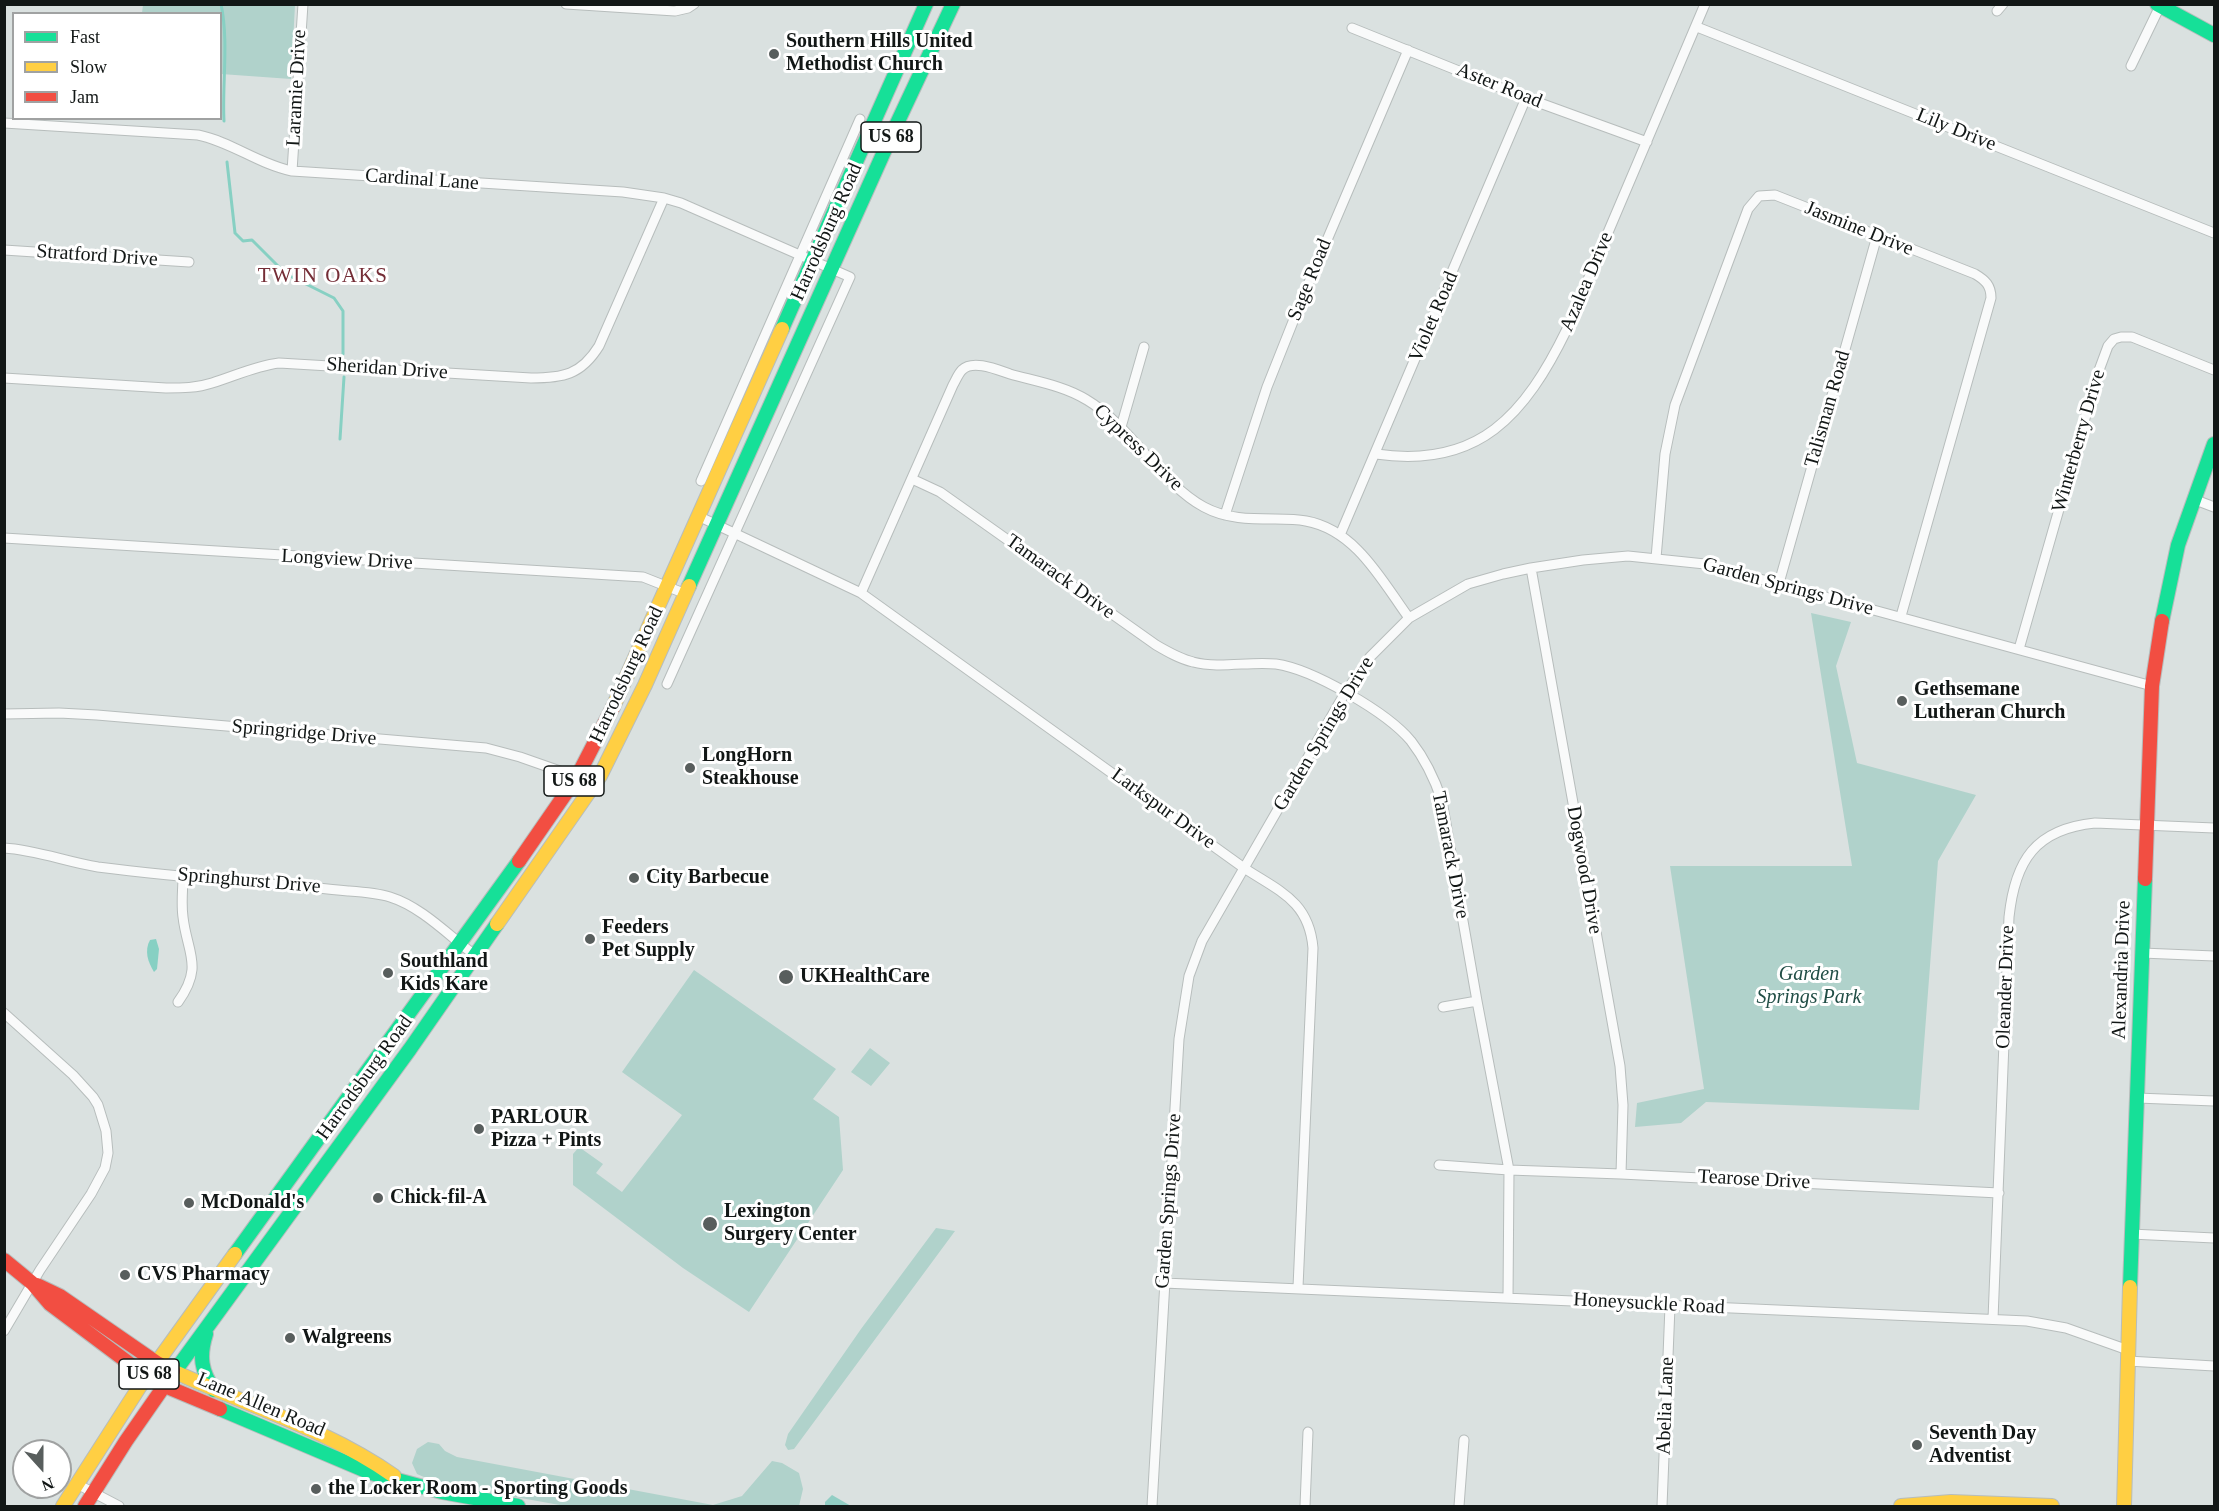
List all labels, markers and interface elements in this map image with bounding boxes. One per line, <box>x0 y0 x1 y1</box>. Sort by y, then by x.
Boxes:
legend <box>12 12 222 120</box>
text: Fast <box>70 27 100 47</box>
street label: Laramie Drive <box>282 29 312 147</box>
place label: Southern Hills United Methodist Church <box>786 30 973 77</box>
marker: Southern Hills United Methodist Church <box>767 47 781 61</box>
text: Slow <box>70 57 107 77</box>
street label: Aster Road <box>1453 58 1545 114</box>
text: Jam <box>70 87 99 107</box>
street label: Lily Drive <box>1913 103 1999 157</box>
road number: US 68 <box>861 122 921 152</box>
street label: Harrodsburg Road <box>786 160 868 304</box>
street label: Cardinal Lane <box>364 164 480 196</box>
street label: Jasmine Drive <box>1801 196 1917 262</box>
street label: Azalea Drive <box>1555 229 1619 335</box>
street label: Sage Road <box>1283 236 1337 324</box>
street label: Stratford Drive <box>35 240 159 272</box>
district label: TWIN OAKS <box>258 263 388 289</box>
street label: Violet Road <box>1404 268 1464 366</box>
street label: Talisman Road <box>1800 348 1856 470</box>
street label: Sheridan Drive <box>325 353 449 385</box>
street label: Winterberry Drive <box>2047 367 2111 515</box>
street label: Cypress Drive <box>1088 399 1188 497</box>
street label: Tamarack Drive <box>1001 529 1119 625</box>
street label: Longview Drive <box>281 545 413 575</box>
street label: Garden Springs Drive <box>1700 553 1876 621</box>
street label: Harrodsburg Road <box>585 603 669 747</box>
street label: Garden Springs Drive <box>1269 653 1379 815</box>
place label: Gethsemane Lutheran Church <box>1914 678 2065 725</box>
marker: Gethsemane Lutheran Church <box>1895 694 1909 708</box>
street label: Springridge Drive <box>231 715 377 751</box>
place label: LongHorn Steakhouse <box>702 744 799 791</box>
marker: LongHorn Steakhouse <box>683 761 697 775</box>
street label: Larkspur Drive <box>1106 763 1220 855</box>
road number: US 68 <box>544 766 604 796</box>
street label: Tamarack Drive <box>1426 789 1474 921</box>
street label: Dogwood Drive <box>1561 804 1607 936</box>
street label: Springhurst Drive <box>176 863 322 899</box>
place label: City Barbecue <box>646 866 769 890</box>
marker: City Barbecue <box>627 871 641 885</box>
street label: Alexandria Drive <box>2108 900 2136 1040</box>
place label: Feeders Pet Supply <box>602 916 695 963</box>
street label: Oleander Drive <box>1992 925 2020 1049</box>
marker: Feeders Pet Supply <box>583 932 597 946</box>
place label: Southland Kids Kare <box>400 950 488 997</box>
park label: Garden Springs Park <box>1756 963 1862 1010</box>
place label: UKHealthCare <box>800 965 930 989</box>
marker: Southland Kids Kare <box>381 966 395 980</box>
marker: UKHealthCare <box>777 968 795 986</box>
street label: Harrodsburg Road <box>312 1011 418 1145</box>
place label: PARLOUR Pizza + Pints <box>491 1106 601 1153</box>
street label: Garden Springs Drive <box>1151 1113 1187 1289</box>
marker: PARLOUR Pizza + Pints <box>472 1122 486 1136</box>
street label: Tearose Drive <box>1697 1165 1811 1195</box>
place label: Chick-fil-A <box>390 1186 487 1210</box>
place label: McDonald's <box>201 1191 304 1215</box>
marker: Chick-fil-A <box>371 1191 385 1205</box>
marker: McDonald's <box>182 1196 196 1210</box>
place label: Lexington Surgery Center <box>724 1200 857 1247</box>
marker: Lexington Surgery Center <box>701 1215 719 1233</box>
place label: CVS Pharmacy <box>137 1263 270 1287</box>
marker: CVS Pharmacy <box>118 1268 132 1282</box>
street label: Honeysuckle Road <box>1573 1288 1725 1320</box>
place label: Walgreens <box>302 1326 392 1350</box>
marker: Walgreens <box>283 1331 297 1345</box>
street label: Abelia Lane <box>1652 1356 1680 1456</box>
road number: US 68 <box>119 1359 179 1389</box>
street label: Lane Allen Road <box>193 1367 329 1443</box>
place label: Seventh Day Adventist <box>1929 1422 2036 1469</box>
marker: Seventh Day Adventist <box>1910 1438 1924 1452</box>
north arrow <box>12 1439 72 1499</box>
text: N <box>39 1474 56 1494</box>
place label: the Locker Room - Sporting Goods <box>328 1477 627 1501</box>
marker: the Locker Room - Sporting Goods <box>309 1482 323 1496</box>

